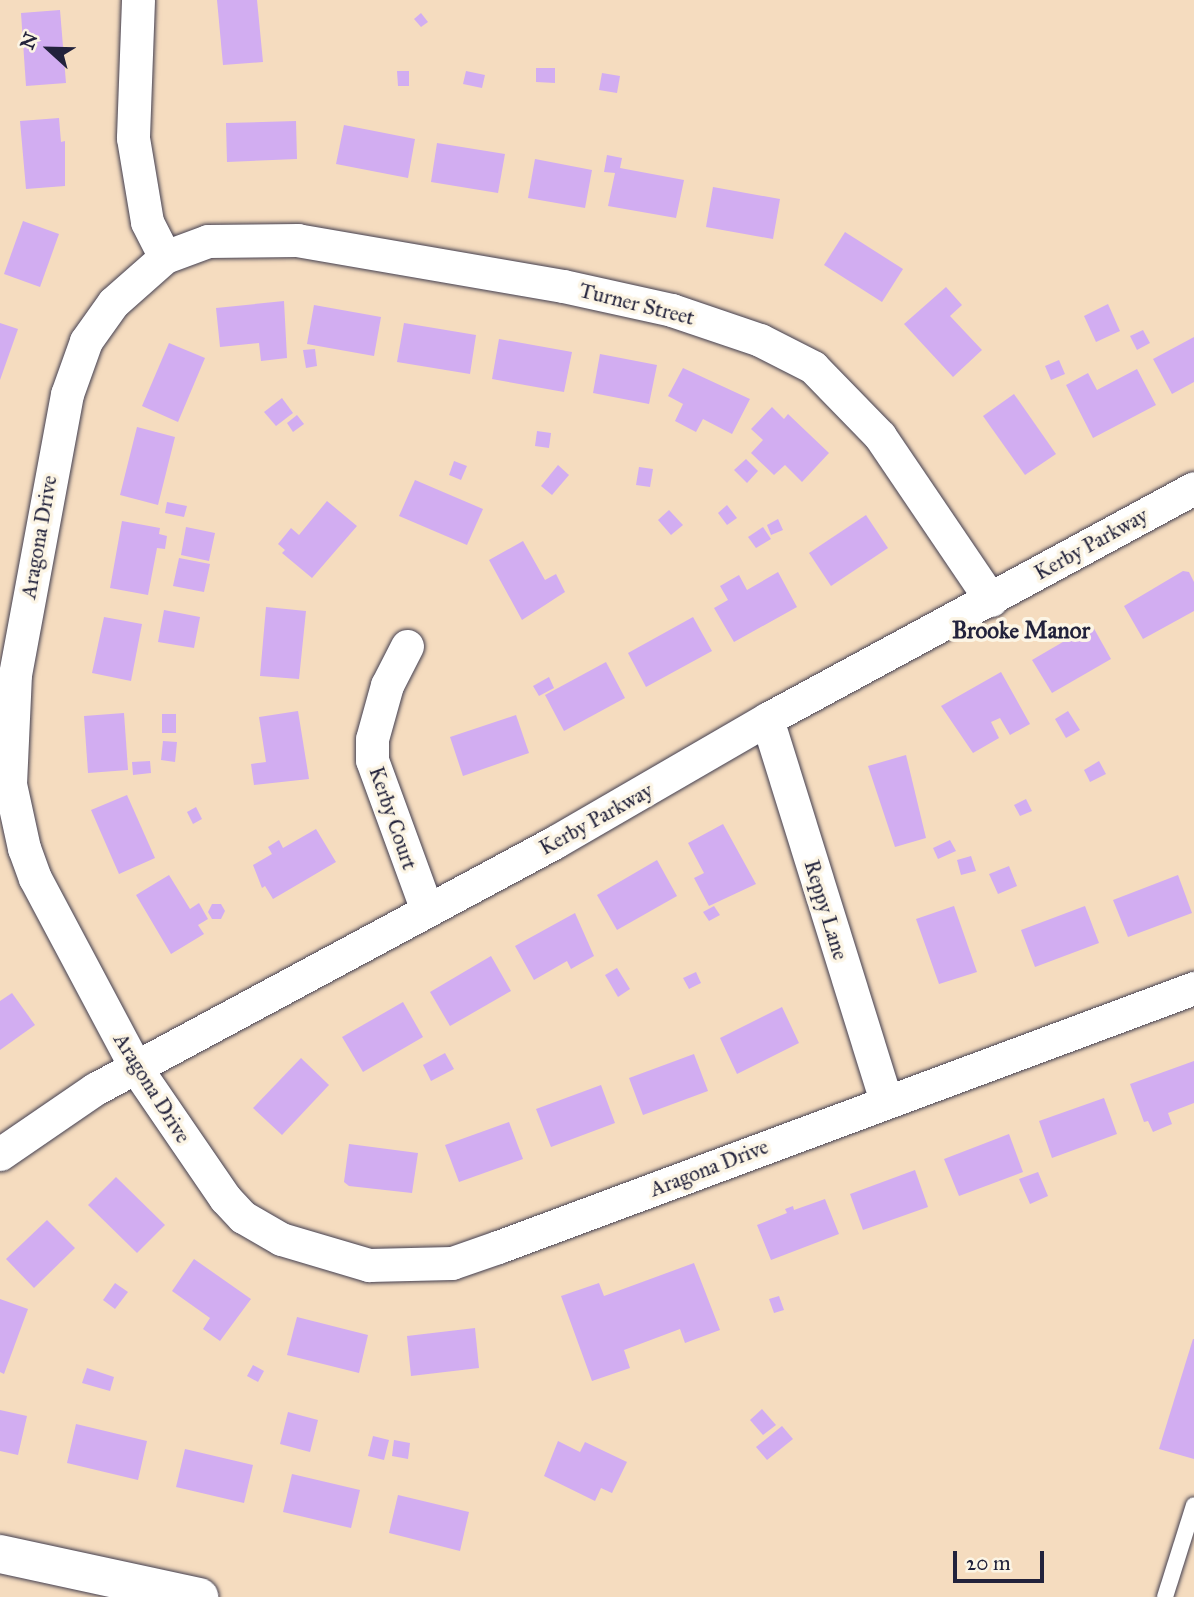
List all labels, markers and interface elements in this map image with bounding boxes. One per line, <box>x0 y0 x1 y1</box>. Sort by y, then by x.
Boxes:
north arrow <box>14 14 84 84</box>
text: N <box>15 29 43 53</box>
street label: Turner Street <box>577 278 697 330</box>
street label: Aragona Drive <box>16 473 62 601</box>
street label: Kerby Parkway <box>1030 503 1152 585</box>
district label: Brooke Manor <box>952 616 1090 644</box>
street label: Kerby Court <box>364 763 422 873</box>
street label: Kerby Parkway <box>535 778 657 860</box>
street label: Reppy Lane <box>799 857 853 963</box>
street label: Aragona Drive <box>108 1028 196 1148</box>
street label: Aragona Drive <box>646 1134 772 1202</box>
scale bar <box>956 1538 1047 1582</box>
text: 20 m <box>966 1550 1011 1576</box>

